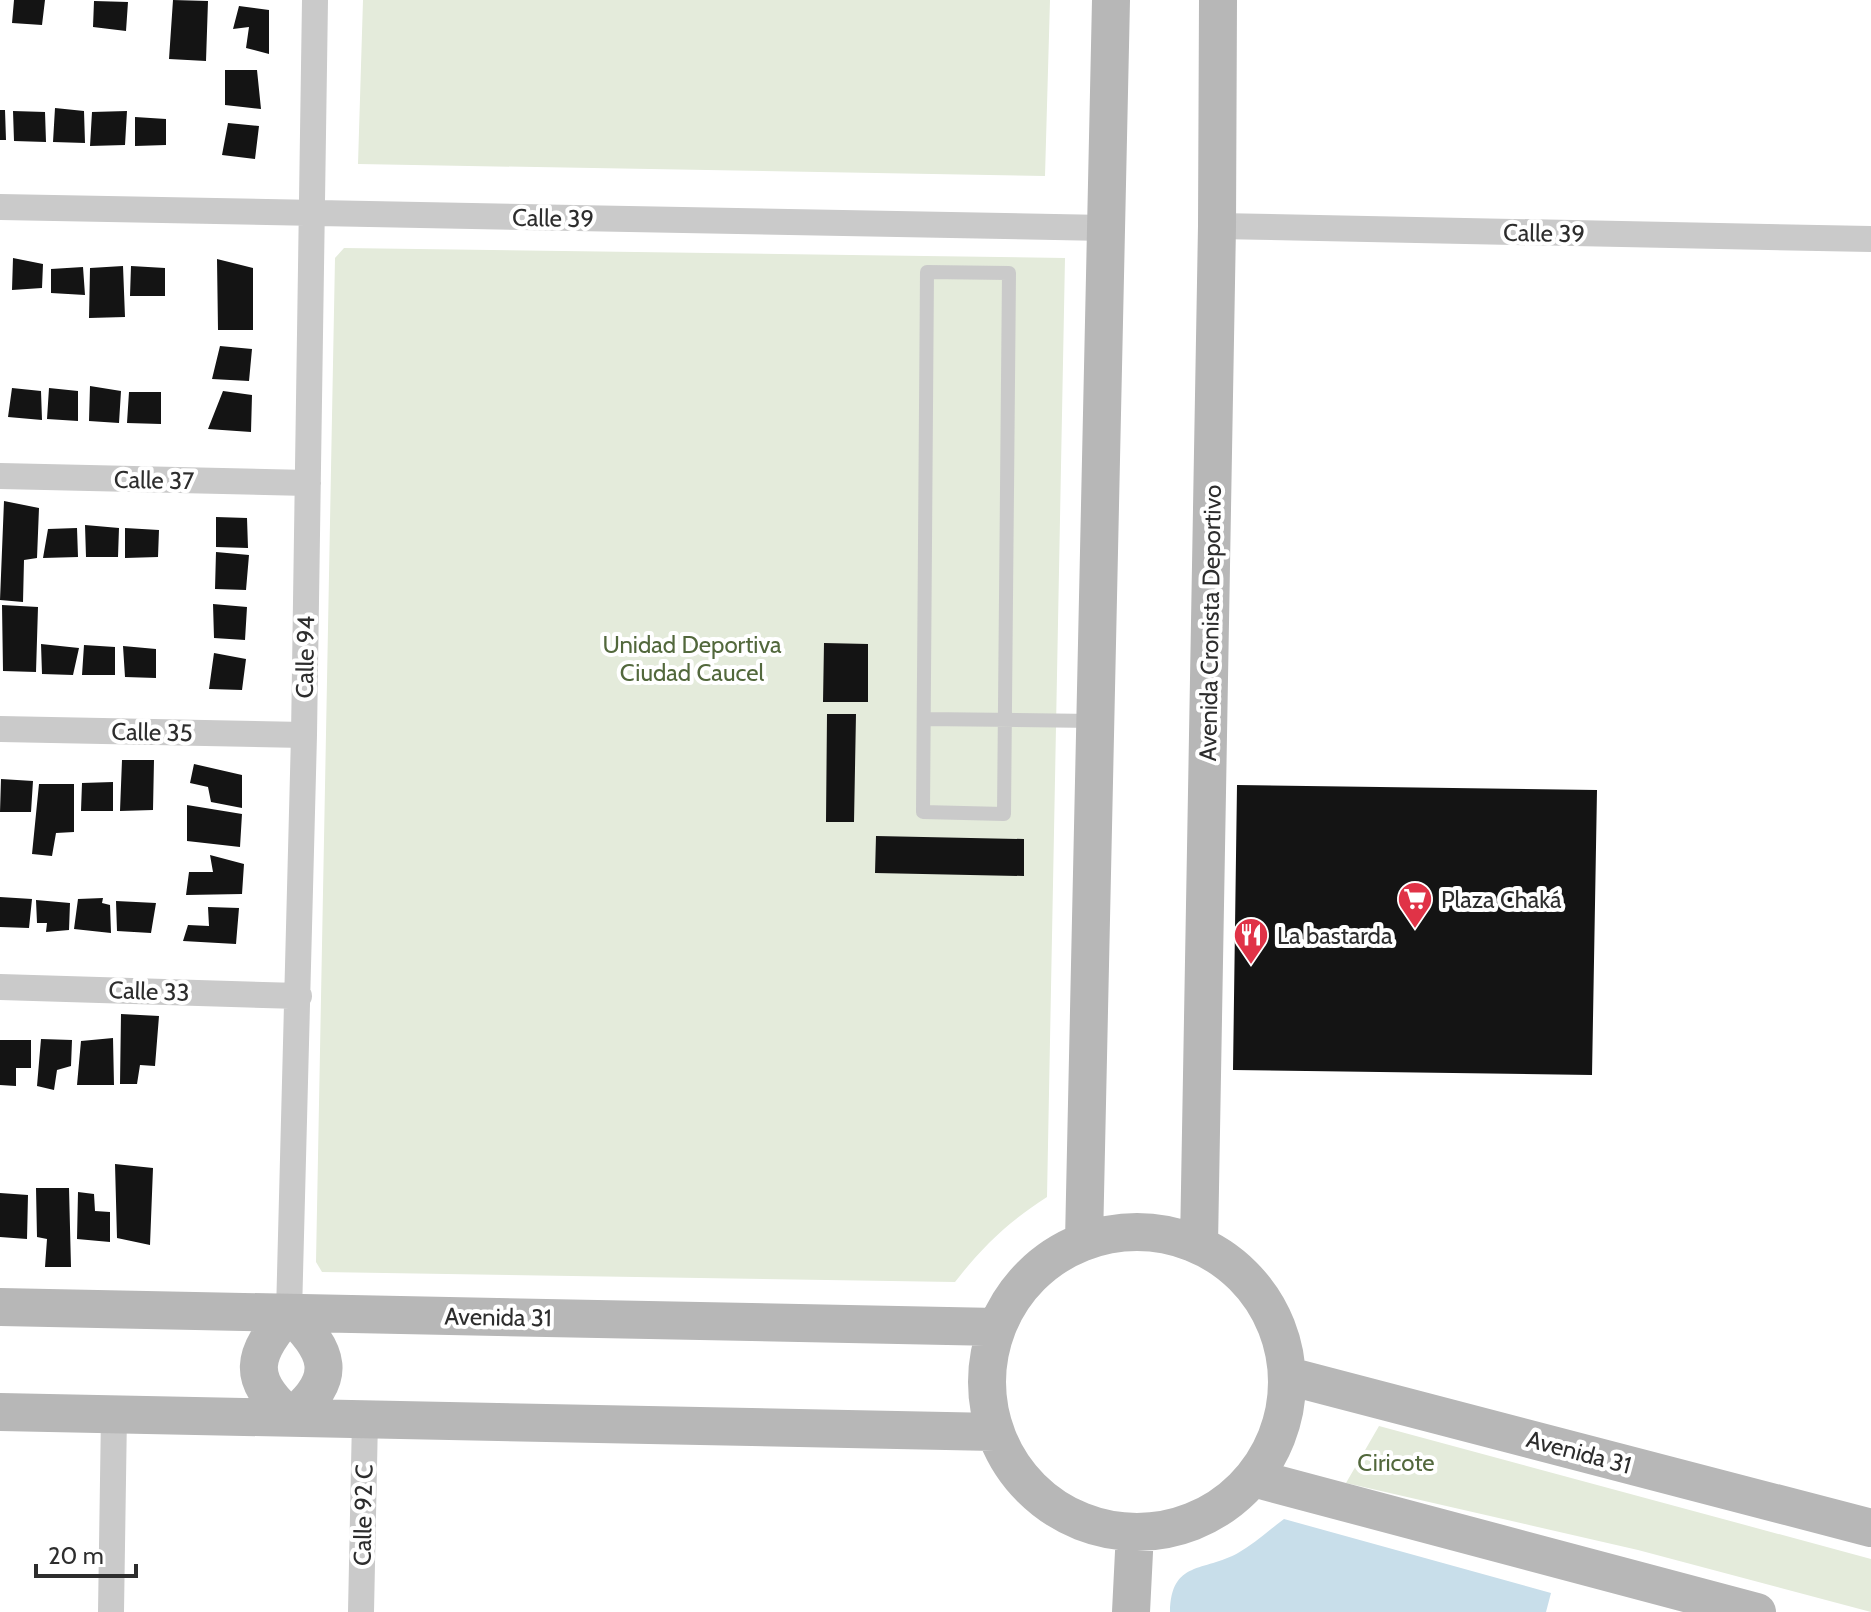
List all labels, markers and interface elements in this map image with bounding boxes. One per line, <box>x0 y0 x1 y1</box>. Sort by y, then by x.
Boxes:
street label: Calle 39 <box>512 203 594 233</box>
street label: Calle 39 <box>1503 218 1585 248</box>
street label: Calle 37 <box>114 465 194 495</box>
street label: Avenida Cronista Deportivo <box>1193 484 1227 762</box>
street label: Calle 94 <box>290 615 320 699</box>
park label: Unidad Deportiva Ciudad Caucel <box>602 630 782 687</box>
street label: Calle 35 <box>111 717 193 747</box>
supermarket icon: Plaza Chaká <box>1396 880 1434 930</box>
place label: Plaza Chaká <box>1441 885 1562 914</box>
restaurant icon: La bastarda <box>1232 916 1270 966</box>
place label: La bastarda <box>1277 921 1393 950</box>
street label: Calle 33 <box>108 975 190 1007</box>
street label: Avenida 31 <box>444 1302 552 1332</box>
street label: Avenida 31 <box>1523 1424 1635 1480</box>
park label: Ciricote <box>1357 1448 1435 1477</box>
street label: Calle 92 C <box>348 1464 378 1566</box>
scale bar <box>36 1528 136 1578</box>
text: 20 m <box>48 1541 104 1570</box>

